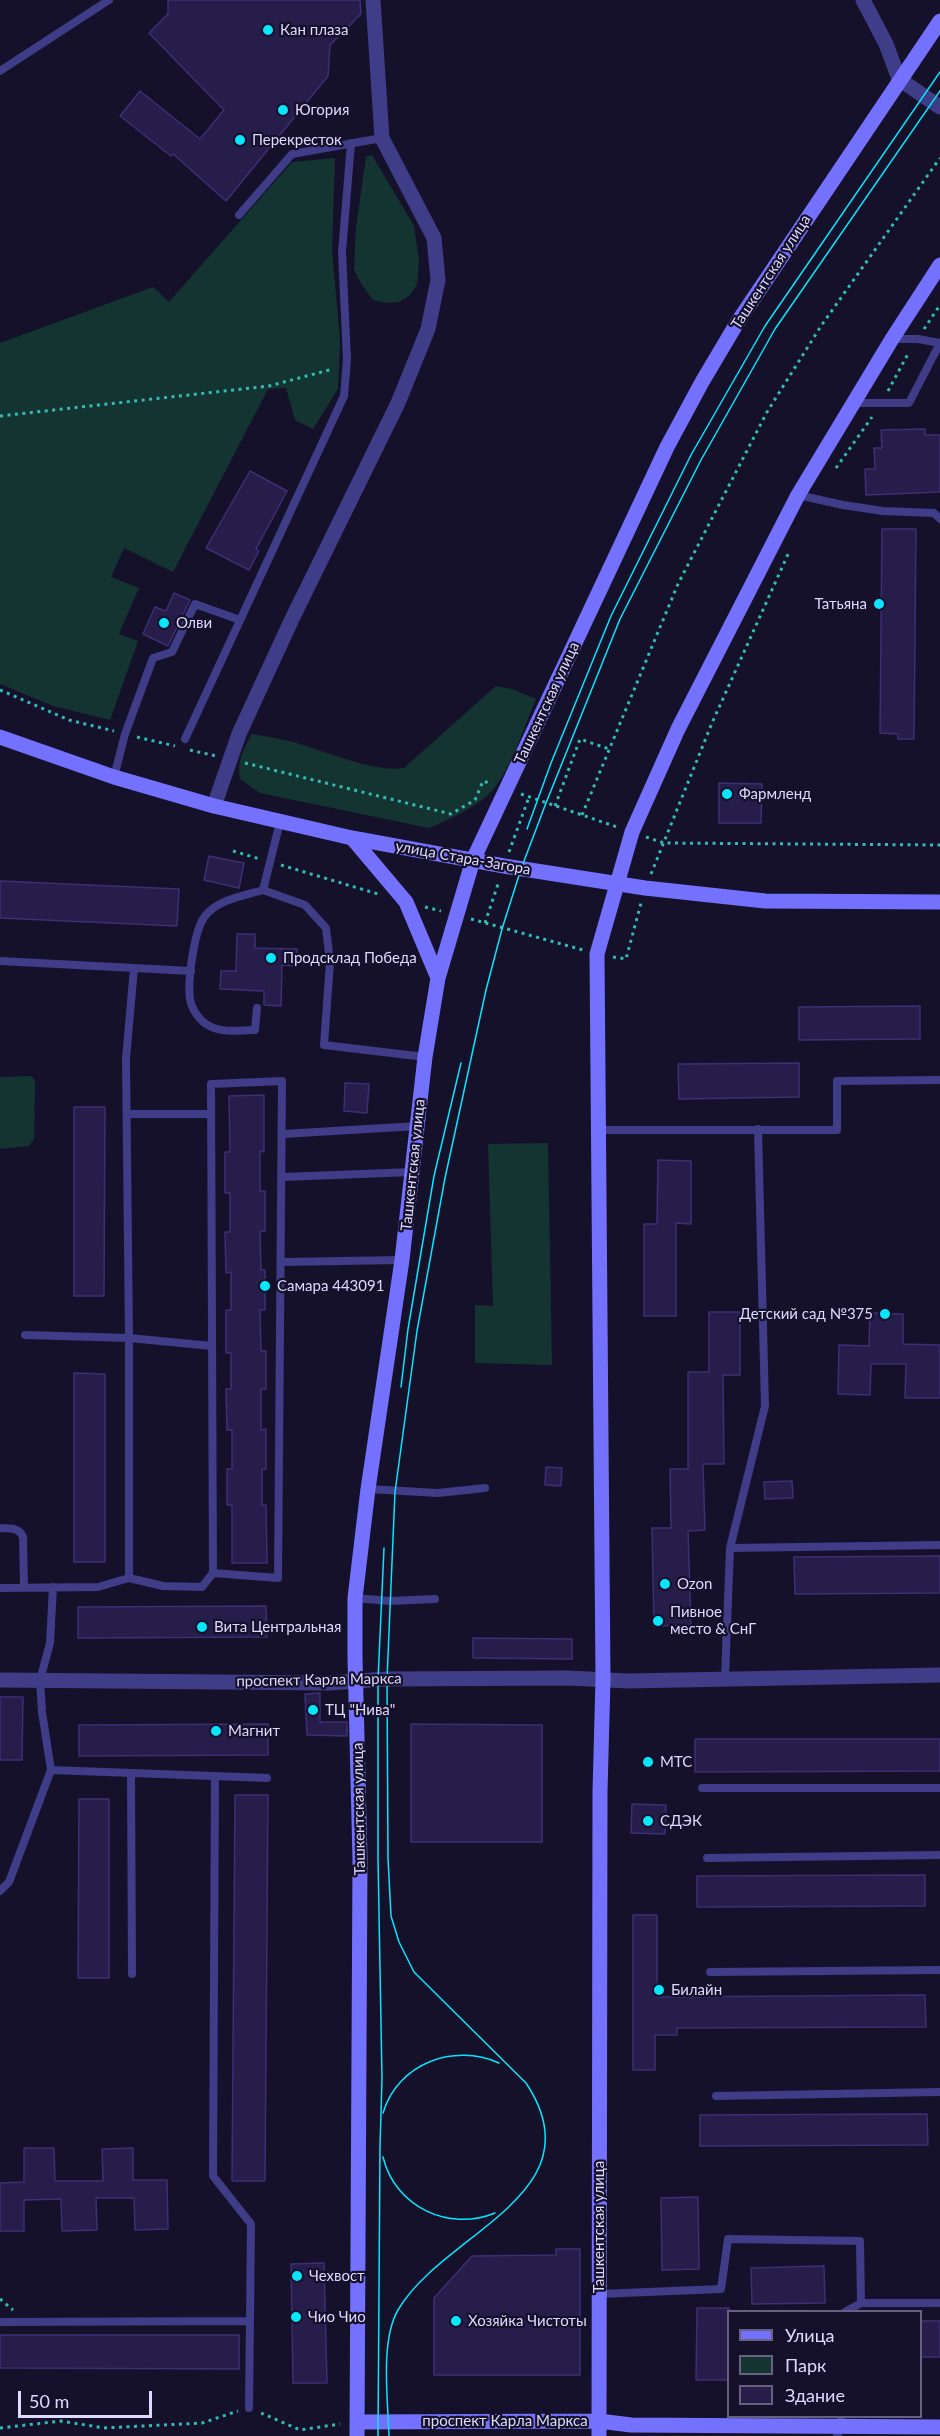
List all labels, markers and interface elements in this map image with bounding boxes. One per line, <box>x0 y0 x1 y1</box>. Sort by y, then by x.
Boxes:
place label: Кан плаза <box>280 21 349 39</box>
marker: Кан плаза <box>261 23 275 37</box>
place label: Югория <box>295 101 349 119</box>
marker: Югория <box>276 103 290 117</box>
place label: Перекресток <box>252 131 342 149</box>
marker: Перекресток <box>233 133 247 147</box>
street label: Ташкентская улица <box>727 211 815 333</box>
place label: Татьяна <box>815 595 867 613</box>
marker: Татьяна <box>872 597 886 611</box>
place label: Олви <box>176 614 212 632</box>
marker: Олви <box>157 616 171 630</box>
street label: Ташкентская улица <box>511 639 583 767</box>
place label: Фармленд <box>739 785 811 803</box>
marker: Фармленд <box>720 787 734 801</box>
street label: улица Стара-Загора <box>394 837 532 879</box>
place label: Продсклад Победа <box>283 949 417 967</box>
marker: Продсклад Победа <box>264 951 278 965</box>
street label: Ташкентская улица <box>397 1098 429 1232</box>
place label: Самара 443091 <box>277 1277 384 1295</box>
marker: Самара 443091 <box>258 1279 272 1293</box>
place label: Детский сад №375 <box>739 1305 873 1323</box>
marker: Детский сад №375 <box>878 1307 892 1321</box>
place label: Ozon <box>677 1575 712 1593</box>
marker: Ozon <box>658 1577 672 1591</box>
place label: Пивное место & СнГ <box>670 1603 756 1638</box>
marker: Пивное место & СнГ <box>651 1614 665 1628</box>
place label: Вита Центральная <box>214 1618 341 1636</box>
marker: Вита Центральная <box>195 1620 209 1634</box>
street label: проспект Карла Маркса <box>236 1670 402 1690</box>
place label: ТЦ "Нива" <box>325 1701 395 1719</box>
marker: ТЦ "Нива" <box>306 1703 320 1717</box>
place label: Магнит <box>228 1722 280 1740</box>
marker: Магнит <box>209 1724 223 1738</box>
street label: Ташкентская улица <box>349 1743 369 1875</box>
place label: МТС <box>660 1753 692 1771</box>
marker: МТС <box>641 1755 655 1769</box>
place label: СДЭК <box>660 1812 702 1830</box>
marker: СДЭК <box>641 1814 655 1828</box>
place label: Билайн <box>671 1981 722 1999</box>
marker: Билайн <box>652 1983 666 1997</box>
street label: Ташкентская улица <box>590 2161 608 2293</box>
place label: Чехвост <box>309 2267 365 2285</box>
marker: Чехвост <box>290 2269 304 2283</box>
place label: Чио Чио <box>308 2308 366 2326</box>
marker: Чио Чио <box>289 2310 303 2324</box>
legend <box>727 2310 922 2418</box>
place label: Хозяйка Чистоты <box>468 2312 587 2330</box>
marker: Хозяйка Чистоты <box>449 2314 463 2328</box>
text: Улица <box>785 2324 835 2346</box>
text: Парк <box>785 2354 826 2376</box>
scale bar <box>21 2379 154 2417</box>
text: Здание <box>785 2384 845 2406</box>
text: 50 m <box>29 2390 69 2412</box>
street label: проспект Карла Маркса <box>422 2412 588 2430</box>

